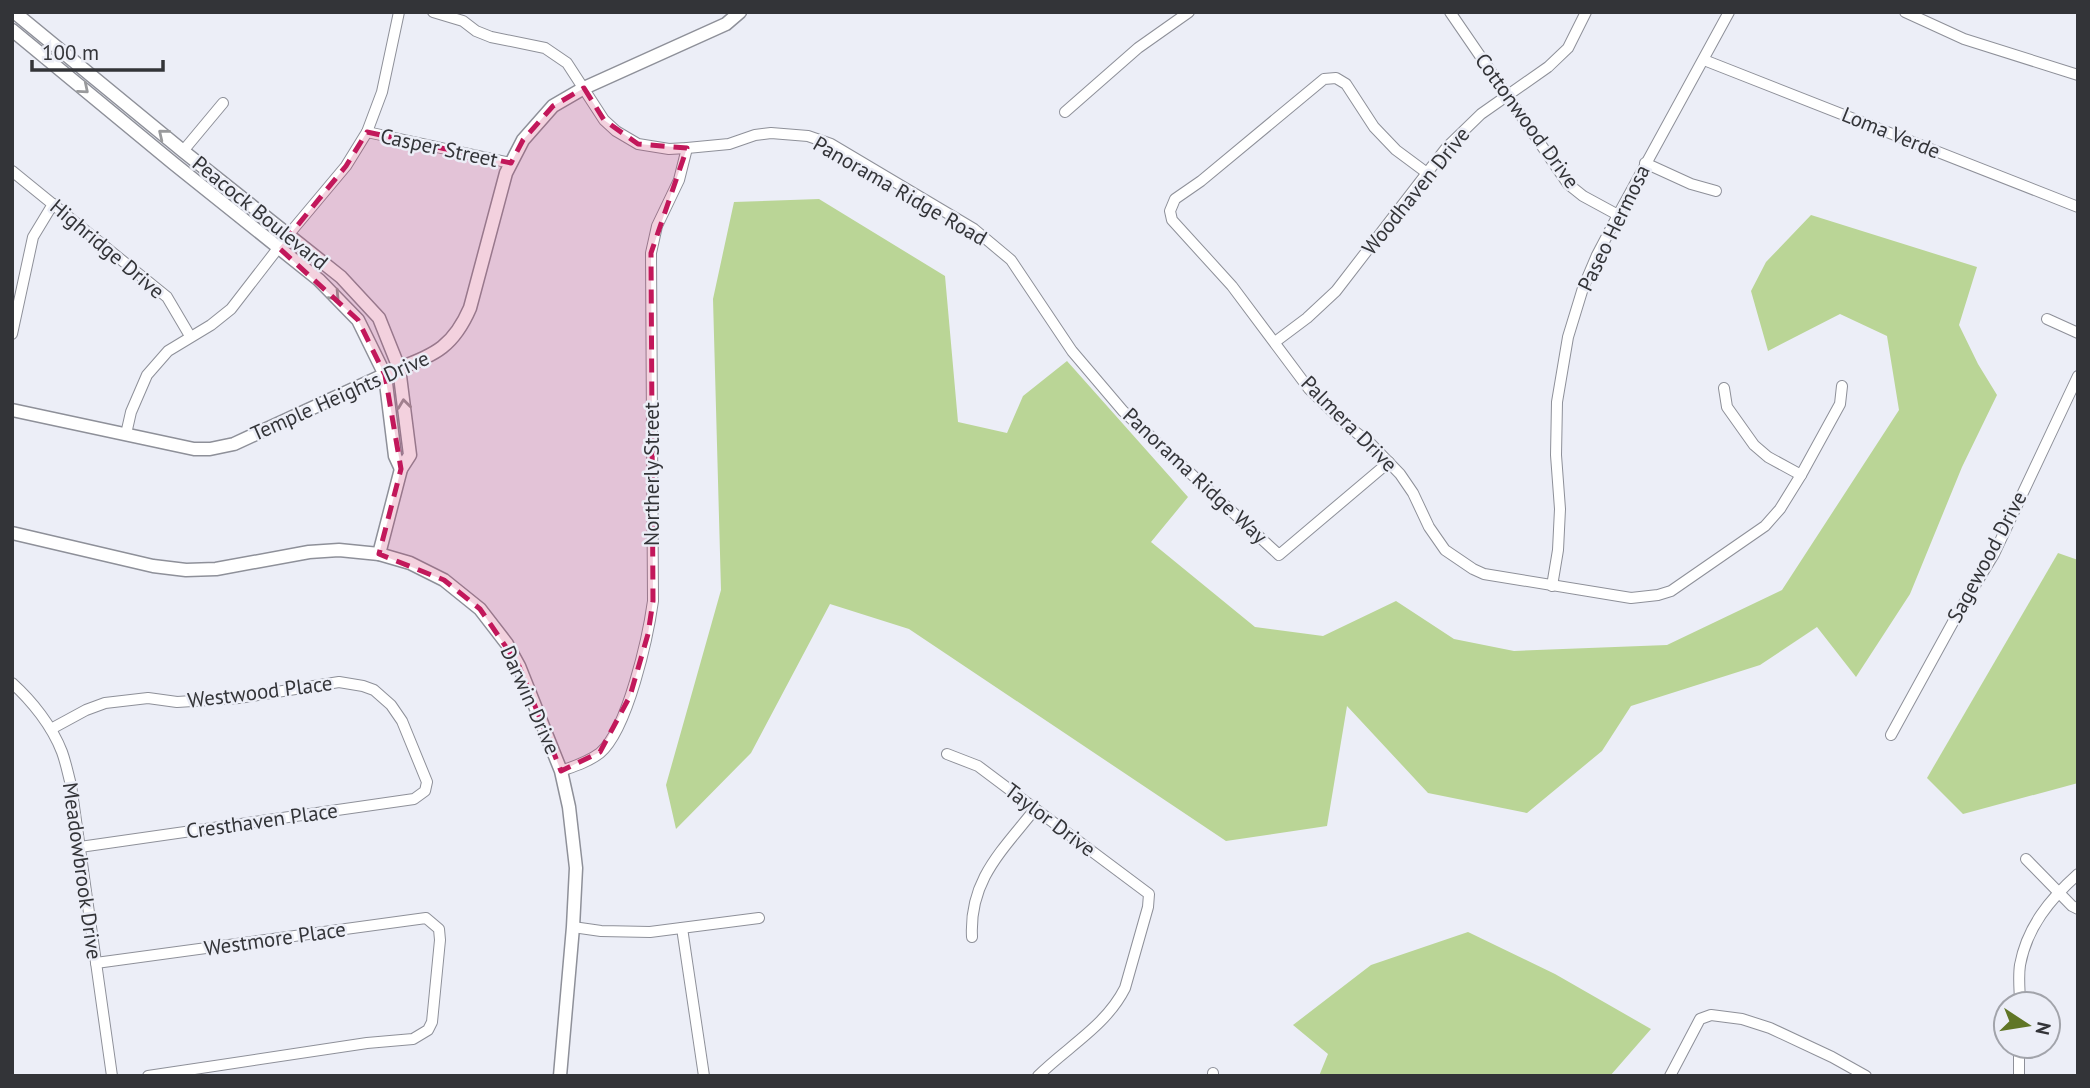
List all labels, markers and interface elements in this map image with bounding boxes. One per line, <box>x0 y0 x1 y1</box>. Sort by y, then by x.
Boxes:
scale bar <box>32 28 163 72</box>
text: 100 m <box>42 39 99 66</box>
street label: Cottonwood Drive <box>1469 48 1586 194</box>
one-way arrow <box>76 80 88 93</box>
street label: Loma Verde <box>1838 101 1944 164</box>
street label: Woodhaven Drive <box>1356 121 1475 260</box>
street label: Casper Street <box>378 122 500 173</box>
one-way arrow <box>158 130 170 143</box>
street label: Panorama Ridge Road <box>809 130 992 251</box>
street label: Peacock Boulevard <box>187 150 334 276</box>
street label: Paseo Hermosa <box>1571 160 1656 295</box>
street label: Highridge Drive <box>45 193 170 304</box>
one-way arrow <box>326 288 339 301</box>
street label: Temple Heights Drive <box>246 344 433 447</box>
street label: Palmera Drive <box>1295 370 1403 478</box>
one-way arrow <box>396 398 411 410</box>
street label: Northerly Street <box>638 402 665 546</box>
street label: Panorama Ridge Way <box>1117 402 1273 550</box>
street label: Sagewood Drive <box>1941 486 2033 627</box>
street label: Darwin Drive <box>494 641 566 759</box>
street label: Westwood Place <box>186 669 334 714</box>
street label: Taylor Drive <box>1000 777 1101 863</box>
street label: Meadowbrook Drive <box>57 781 108 961</box>
street label: Cresthaven Place <box>184 796 340 845</box>
street label: Westmore Place <box>202 915 348 962</box>
north arrow <box>1992 990 2062 1060</box>
text: N <box>2031 1020 2057 1037</box>

